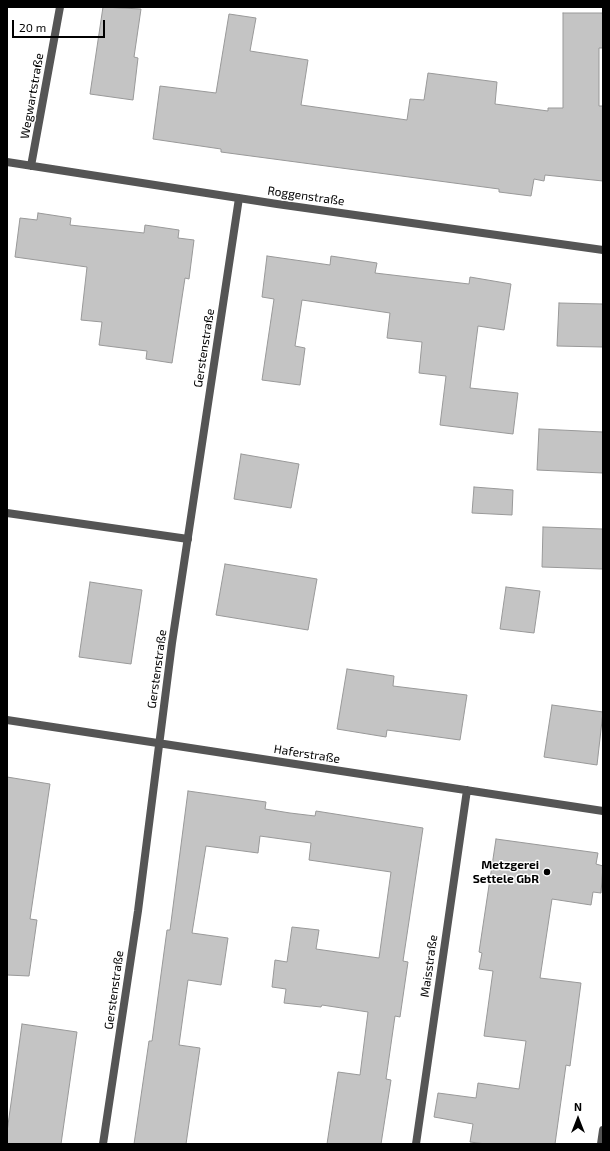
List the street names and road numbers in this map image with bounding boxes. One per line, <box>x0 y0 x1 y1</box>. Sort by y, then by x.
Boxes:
street label: Wegwartstraße <box>17 52 47 140</box>
street label: Roggenstraße <box>267 183 345 209</box>
street label: Gerstenstraße <box>191 308 217 388</box>
street label: Gerstenstraße <box>144 629 170 709</box>
street label: Haferstraße <box>273 742 341 766</box>
street label: Maisstraße <box>418 934 440 998</box>
street label: Gerstenstraße <box>101 950 127 1030</box>

